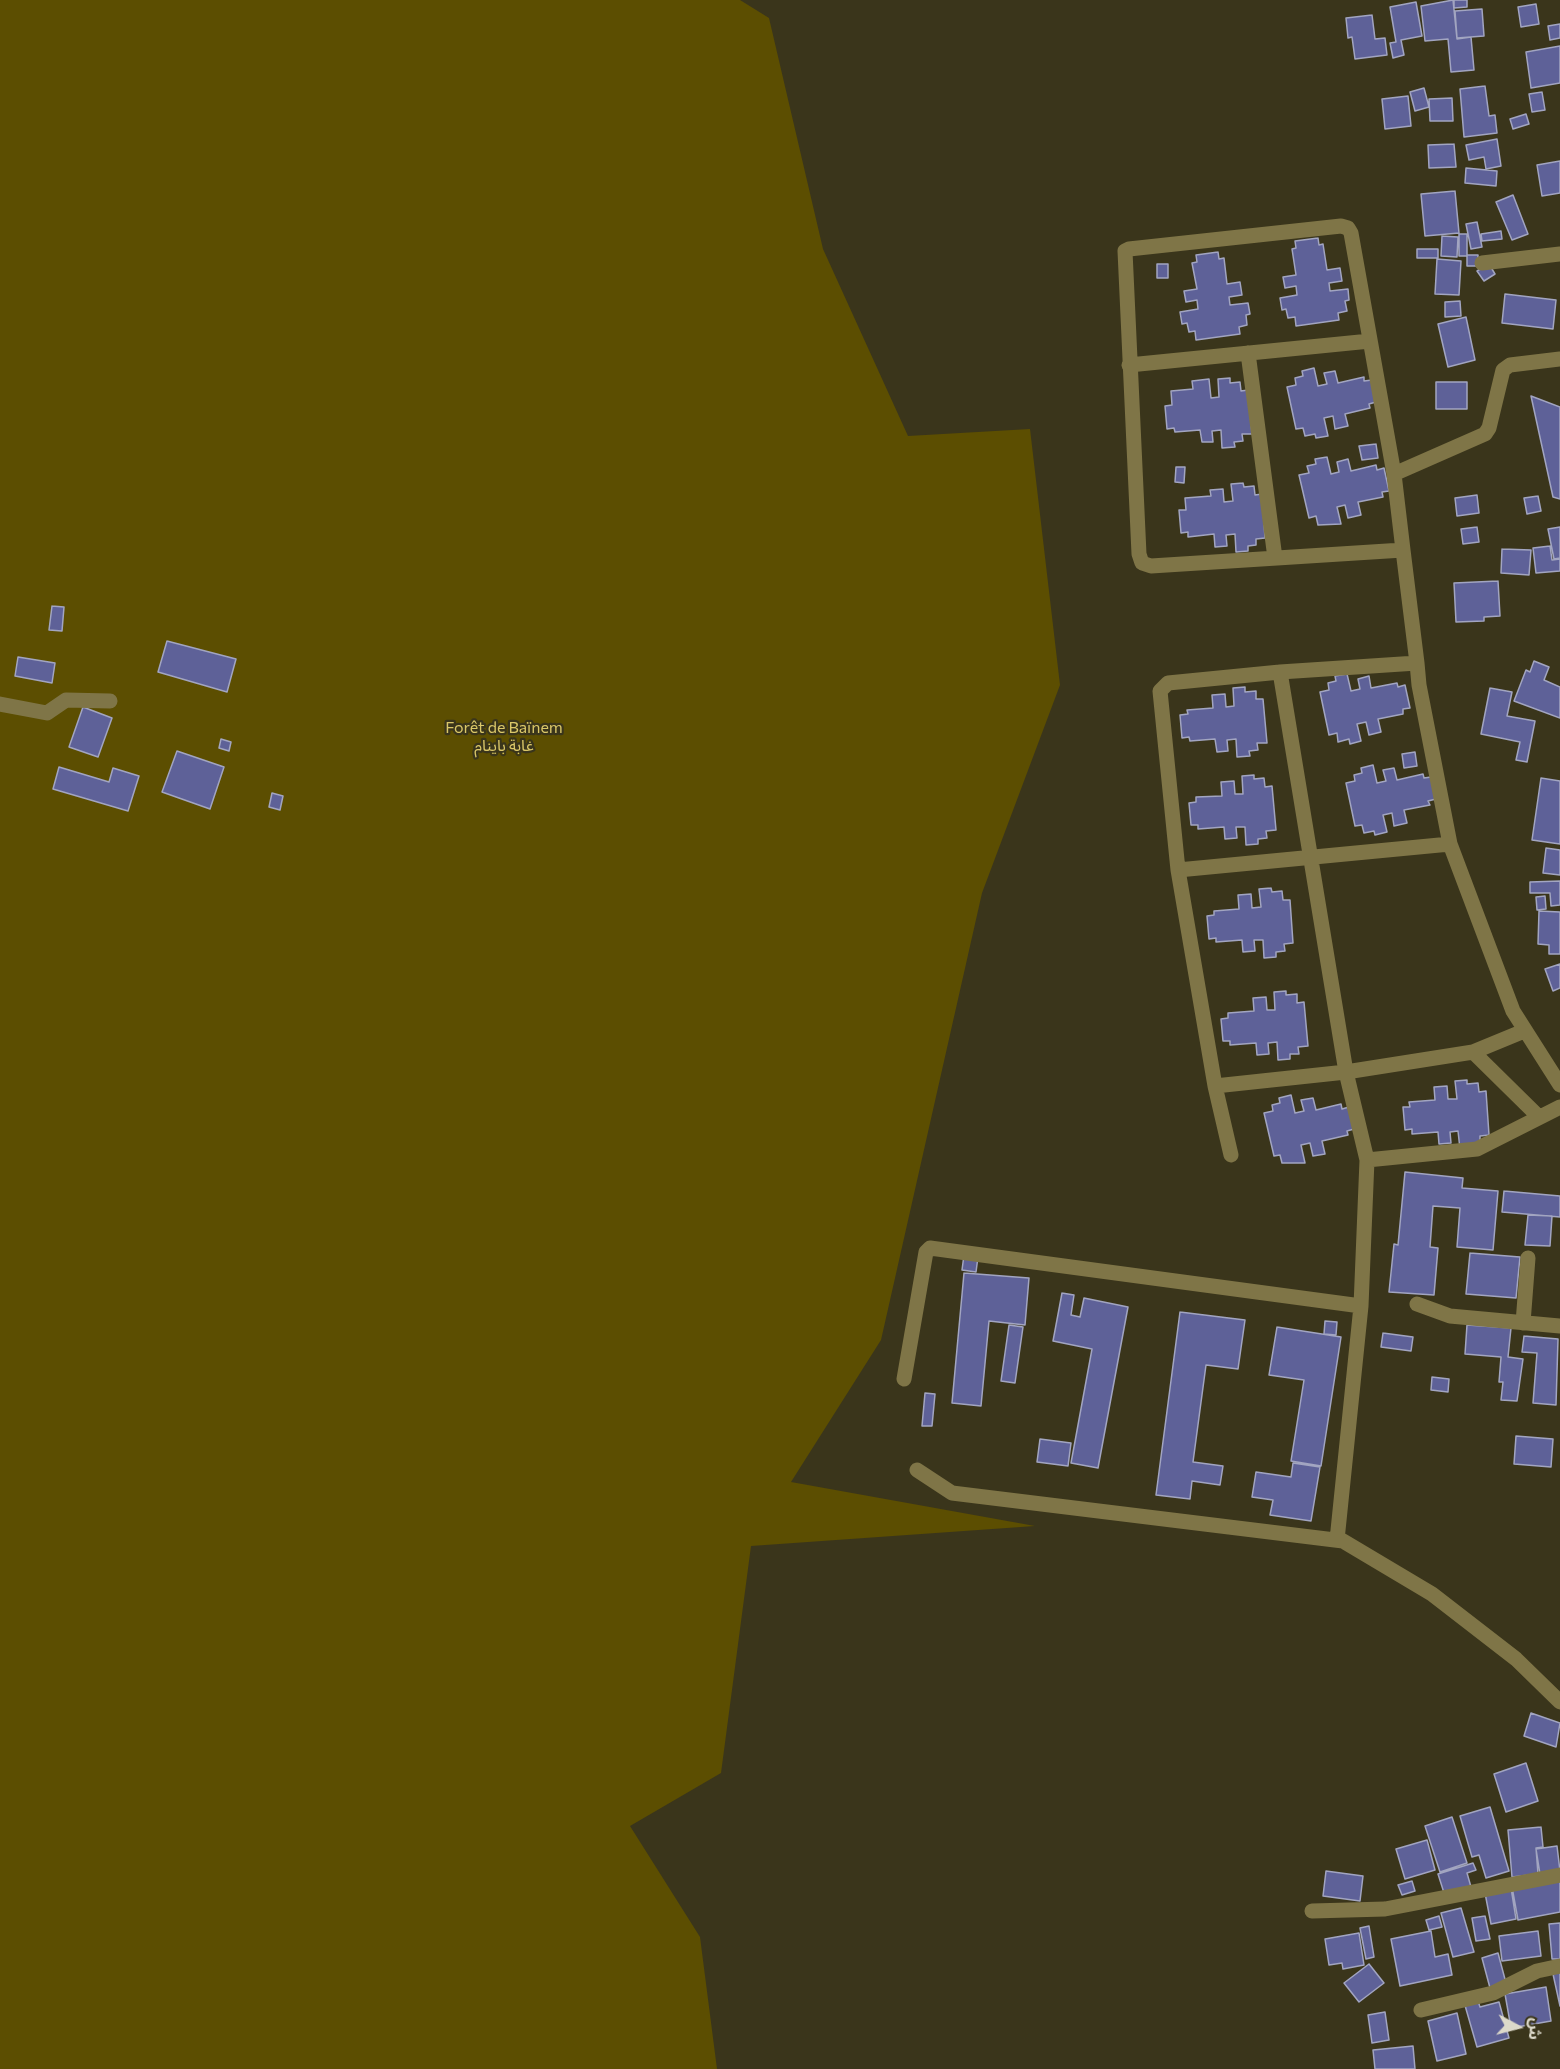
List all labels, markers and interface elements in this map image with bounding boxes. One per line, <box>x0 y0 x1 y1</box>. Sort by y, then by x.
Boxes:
park label: Forêt de Baïnem غابة باينام <box>445 718 563 756</box>
north arrow <box>1488 1997 1548 2057</box>
text: ش <box>1526 2017 1547 2041</box>

